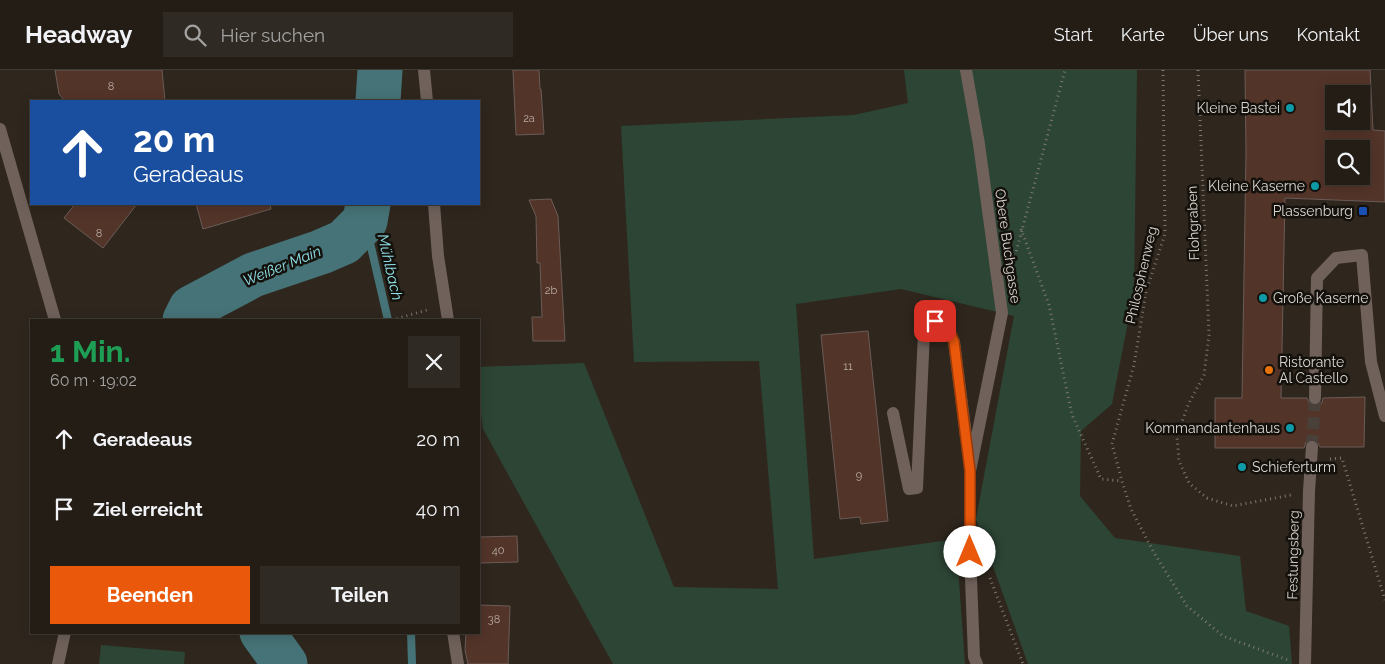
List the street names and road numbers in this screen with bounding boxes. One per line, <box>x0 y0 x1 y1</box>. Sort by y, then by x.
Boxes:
street label: Flohgraben <box>1184 185 1202 261</box>
street label: Obere Buchgasse <box>992 188 1024 304</box>
street label: Philosphenweg <box>1122 225 1160 325</box>
street label: Festungsberg <box>1284 510 1302 600</box>

